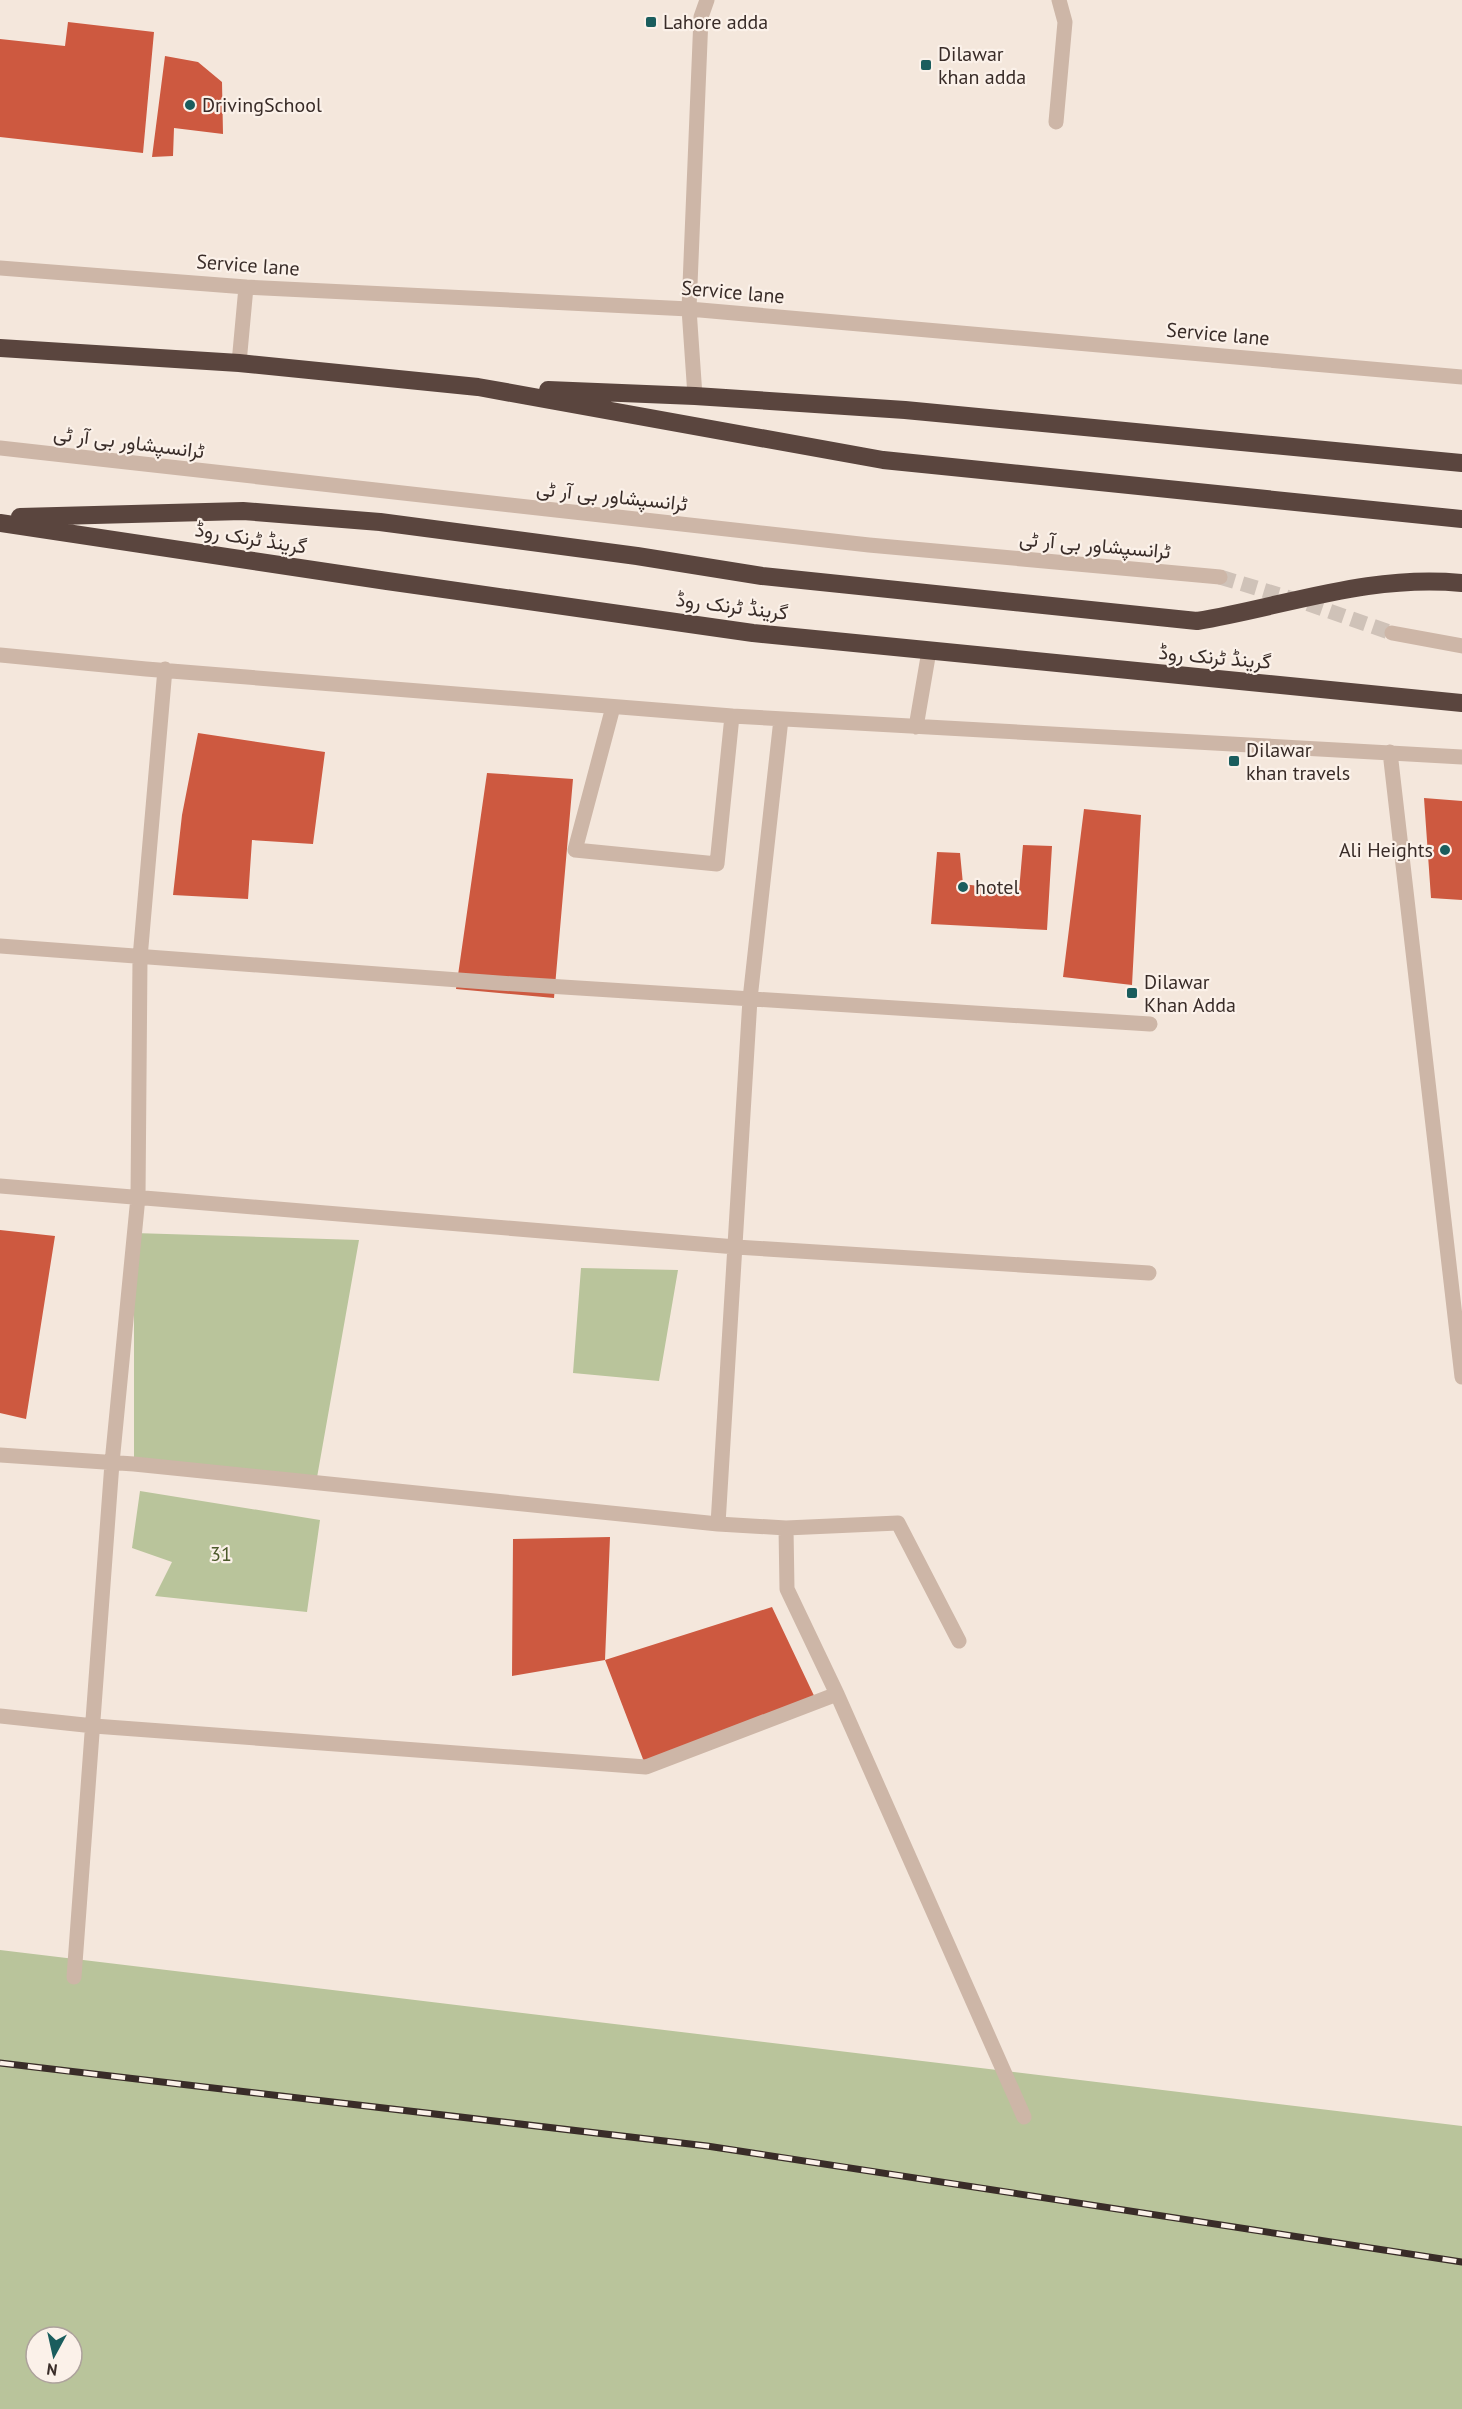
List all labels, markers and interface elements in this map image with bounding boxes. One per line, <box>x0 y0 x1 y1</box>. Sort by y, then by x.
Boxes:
place label: Lahore adda <box>663 9 768 35</box>
marker: Lahore adda <box>644 15 658 29</box>
place label: Dilawar khan adda <box>938 41 1026 90</box>
marker: Dilawar khan adda <box>919 58 933 72</box>
place label: DrivingSchool <box>202 92 322 118</box>
marker: DrivingSchool <box>183 98 197 112</box>
street label: Service lane <box>195 248 301 282</box>
street label: Service lane <box>680 275 786 309</box>
street label: Service lane <box>1165 317 1271 351</box>
street label: ٹرانسپشاور بی آر ٹی <box>52 420 206 465</box>
street label: ٹرانسپشاور بی آر ٹی <box>535 475 689 518</box>
street label: گرینڈ ٹرنک روڈ <box>193 516 309 560</box>
street label: ٹرانسپشاور بی آر ٹی <box>1018 525 1172 566</box>
street label: گرینڈ ٹرنک روڈ <box>674 586 790 626</box>
street label: گرینڈ ٹرنک روڈ <box>1158 639 1272 675</box>
place label: Dilawar khan travels <box>1246 737 1350 786</box>
marker: Dilawar khan travels <box>1227 754 1241 768</box>
place label: Ali Heights <box>1339 837 1433 863</box>
marker: Ali Heights <box>1438 843 1452 857</box>
place label: hotel <box>975 874 1019 900</box>
marker: hotel <box>956 880 970 894</box>
place label: Dilawar Khan Adda <box>1144 969 1236 1018</box>
marker: Dilawar Khan Adda <box>1125 986 1139 1000</box>
park label: 31 <box>210 1541 232 1567</box>
north arrow <box>24 2325 84 2385</box>
text: N <box>45 2359 59 2380</box>

